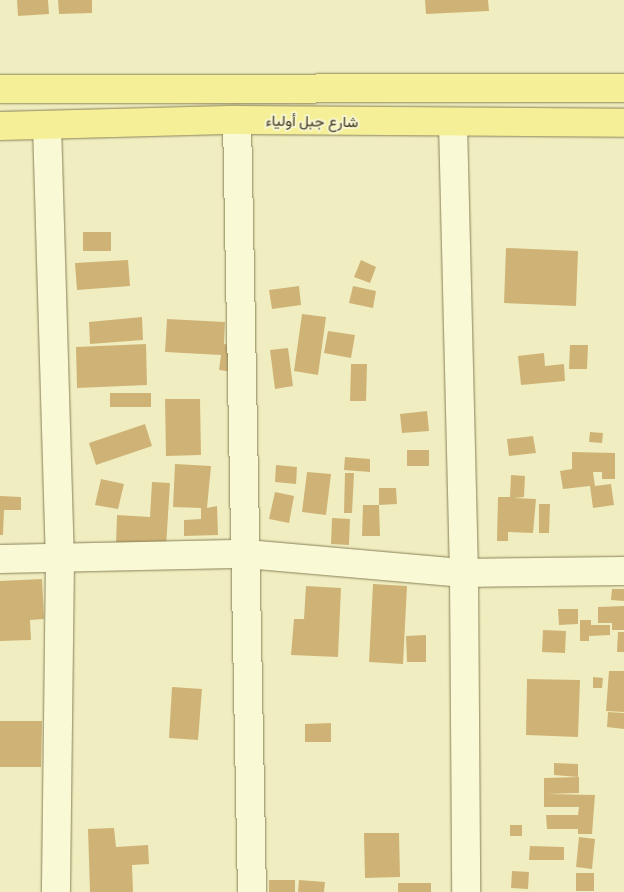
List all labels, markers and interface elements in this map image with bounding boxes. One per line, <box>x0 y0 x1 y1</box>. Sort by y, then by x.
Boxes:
street label: شارع جبل أولياء <box>266 111 358 131</box>

